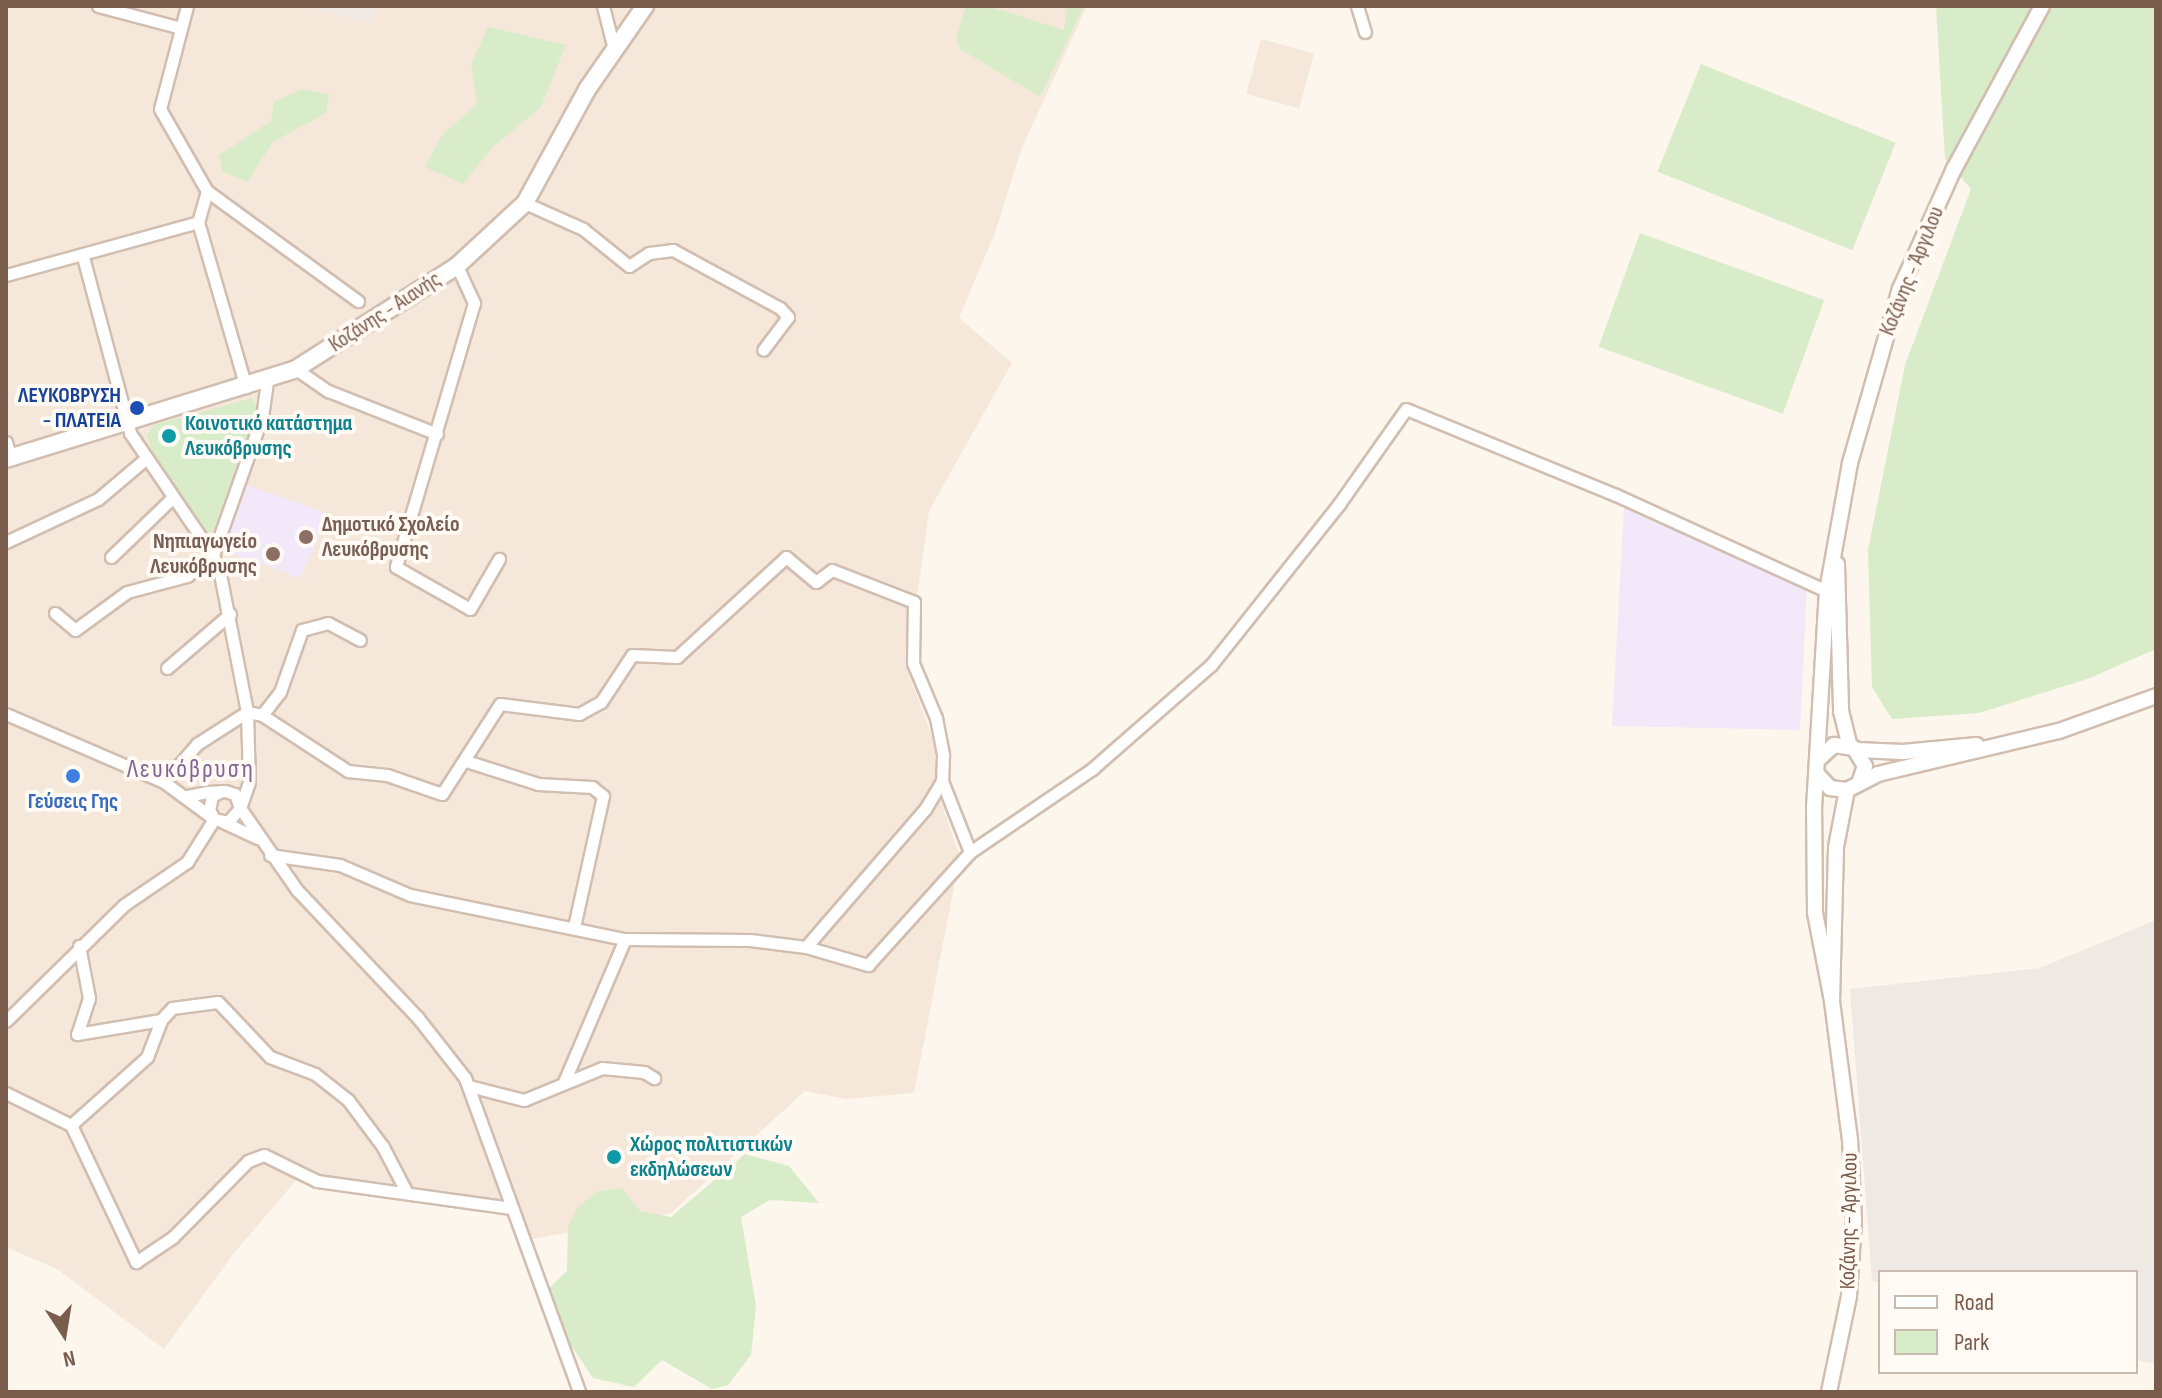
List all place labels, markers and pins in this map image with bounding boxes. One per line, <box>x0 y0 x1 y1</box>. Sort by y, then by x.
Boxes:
place label: ΛΕΥΚΟΒΡΥΣΗ - ΠΛΑΤΕΙΑ <box>18 382 121 434</box>
marker: ΛΕΥΚΟΒΡΥΣΗ - ΠΛΑΤΕΙΑ <box>128 399 146 417</box>
place label: Κοινοτικό κατάστημα Λευκόβρυσης <box>185 410 352 462</box>
marker: Κοινοτικό κατάστημα Λευκόβρυσης <box>160 427 178 445</box>
place label: Δημοτικό Σχολείο Λευκόβρυσης <box>322 511 460 562</box>
place label: Νηπιαγωγείο Λευκόβρυσης <box>150 528 257 580</box>
marker: Δημοτικό Σχολείο Λευκόβρυσης <box>297 528 315 546</box>
marker: Νηπιαγωγείο Λευκόβρυσης <box>264 545 282 563</box>
marker: Γεύσεις Γης <box>64 767 82 785</box>
place label: Γεύσεις Γης <box>28 789 118 815</box>
place label: Χώρος πολιτιστικών εκδηλώσεων <box>630 1131 793 1182</box>
marker: Χώρος πολιτιστικών εκδηλώσεων <box>605 1148 623 1166</box>

